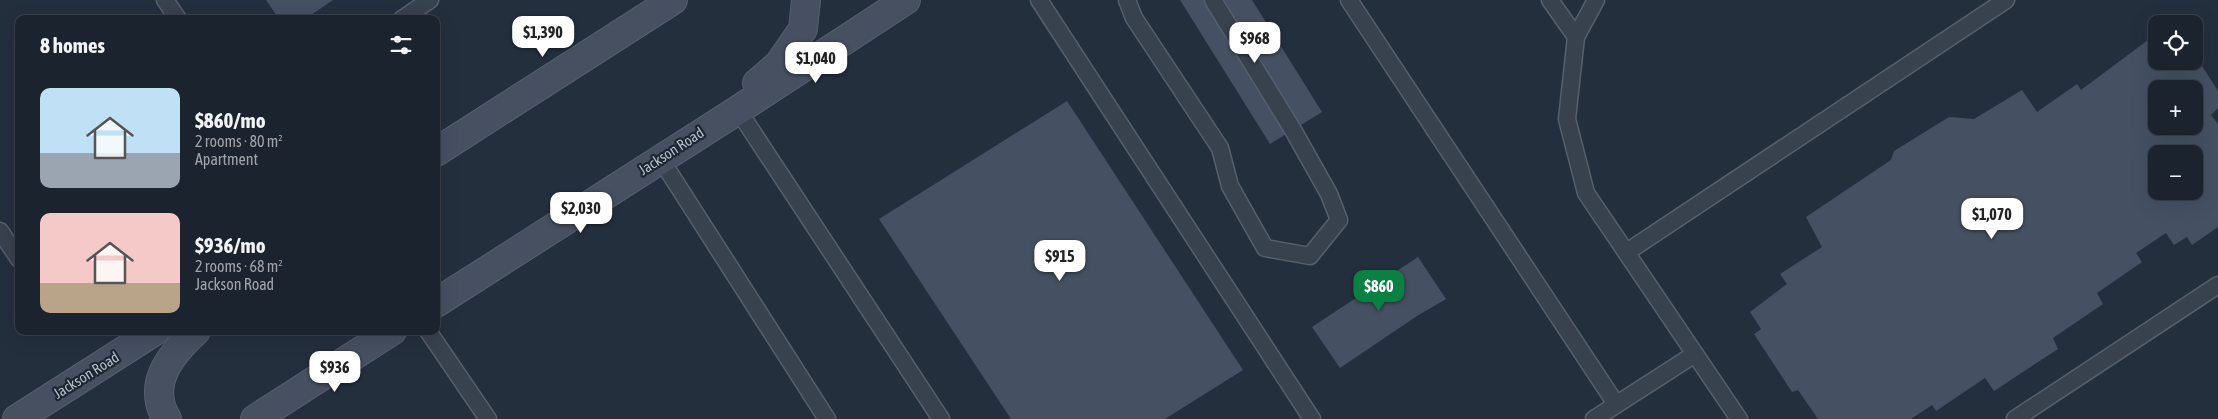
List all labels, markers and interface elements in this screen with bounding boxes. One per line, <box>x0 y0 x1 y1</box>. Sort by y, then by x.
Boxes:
pin: $1,390 <box>502 15 584 58</box>
map controls <box>2148 15 2203 200</box>
button: locate <box>2148 15 2203 70</box>
pin: $968 <box>1225 22 1285 64</box>
text: $1,390 <box>523 23 563 41</box>
text: $968 <box>1240 29 1270 47</box>
icon: filters <box>387 31 415 59</box>
text: 8 homes <box>40 33 105 57</box>
pin: $1,040 <box>775 42 857 84</box>
text: $1,040 <box>796 49 836 67</box>
button: + <box>2148 80 2203 135</box>
icon: home <box>80 108 140 168</box>
text: $860/mo <box>195 108 266 132</box>
street label: Jackson Road <box>635 124 707 178</box>
text: 2 rooms · 80 m² <box>195 132 283 150</box>
button: − <box>2148 145 2203 200</box>
text: Apartment <box>195 150 258 168</box>
pin: $2,030 <box>540 192 622 234</box>
pin: $1,070 <box>1951 198 2033 240</box>
text: $2,030 <box>561 199 601 217</box>
text: $1,070 <box>1972 205 2012 223</box>
icon: home <box>80 233 140 293</box>
text: $936/mo <box>195 233 266 257</box>
pin: $915 <box>1030 240 1090 282</box>
text: $915 <box>1045 247 1075 265</box>
text: 2 rooms · 68 m² <box>195 257 283 275</box>
pin: $860 <box>1349 270 1409 312</box>
text: Jackson Road <box>195 275 274 293</box>
text: $860 <box>1364 277 1394 295</box>
street label: Jackson Road <box>50 348 122 402</box>
pin: $936 <box>305 350 365 393</box>
text: $936 <box>320 358 350 376</box>

